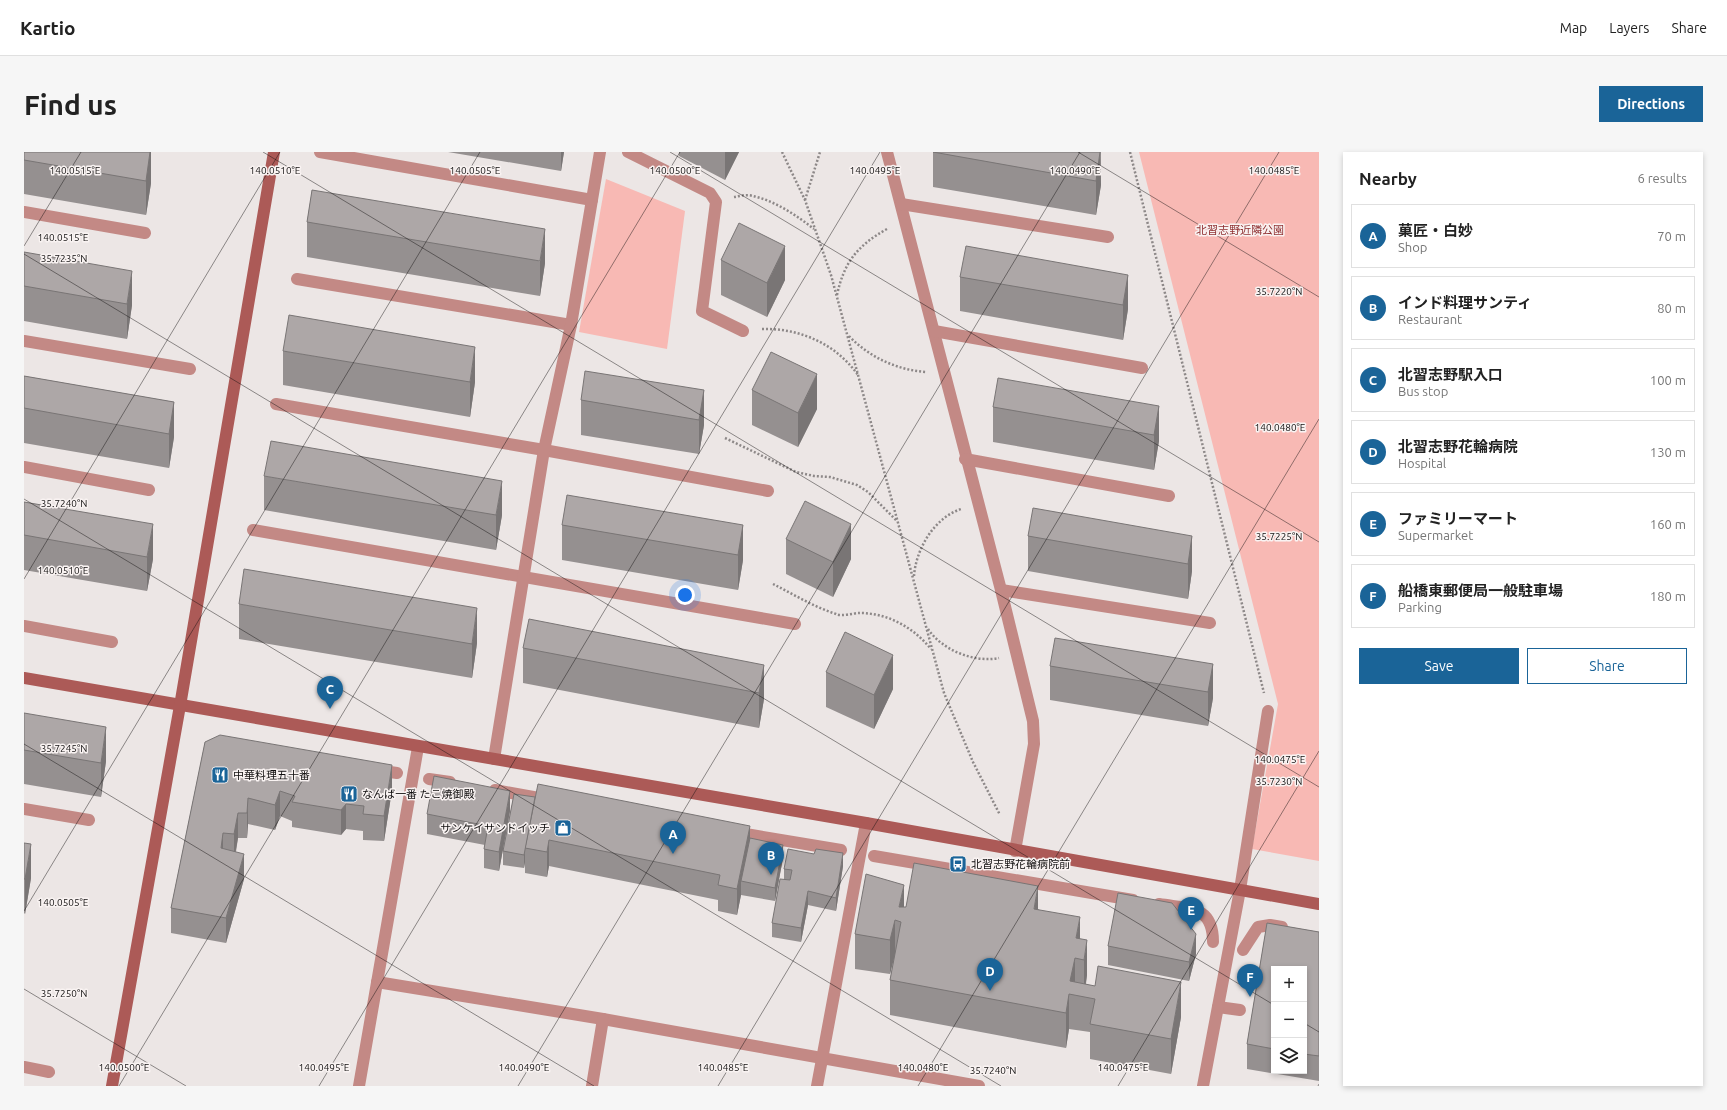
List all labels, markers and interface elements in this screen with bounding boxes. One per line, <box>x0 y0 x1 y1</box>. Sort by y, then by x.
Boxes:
text: Kartio <box>20 17 76 39</box>
text: Map <box>1560 20 1587 36</box>
text: Layers <box>1609 20 1649 36</box>
text: Share <box>1671 20 1707 36</box>
button: Directions <box>1599 86 1703 122</box>
text: Find us <box>24 89 117 120</box>
text: 140.0515°E <box>50 165 101 176</box>
text: 140.0510°E <box>250 165 301 176</box>
text: 140.0505°E <box>450 165 501 176</box>
text: 140.0500°E <box>650 165 701 176</box>
text: 140.0495°E <box>850 165 901 176</box>
text: 140.0490°E <box>1050 165 1101 176</box>
text: 140.0485°E <box>1249 165 1300 176</box>
text: Nearby <box>1359 169 1417 188</box>
text: 6 results <box>1637 171 1687 185</box>
text: 菓匠・白妙 <box>1398 222 1473 239</box>
park label: 北習志野近隣公園 <box>1196 224 1284 236</box>
text: A <box>1368 229 1378 243</box>
text: 70 m <box>1657 229 1686 243</box>
text: 140.0515°E <box>38 232 89 243</box>
text: Shop <box>1398 240 1427 254</box>
text: 35.7235°N <box>41 253 87 264</box>
text: 35.7220°N <box>1256 286 1302 297</box>
text: インド料理サンティ <box>1398 294 1532 311</box>
text: B <box>1369 301 1377 315</box>
text: 80 m <box>1657 301 1686 315</box>
text: Restaurant <box>1398 312 1462 326</box>
text: 北習志野駅入口 <box>1398 366 1503 383</box>
text: C <box>1369 373 1377 387</box>
text: 100 m <box>1650 373 1686 387</box>
text: Bus stop <box>1398 384 1448 398</box>
text: 140.0480°E <box>1255 422 1306 433</box>
text: 北習志野花輪病院 <box>1398 438 1518 455</box>
text: D <box>1368 445 1378 459</box>
text: 130 m <box>1650 445 1686 459</box>
text: Hospital <box>1398 456 1446 470</box>
text: 35.7240°N <box>41 498 87 509</box>
text: ファミリーマート <box>1398 510 1518 527</box>
text: E <box>1369 517 1377 531</box>
text: 160 m <box>1650 517 1686 531</box>
text: Supermarket <box>1398 528 1473 542</box>
text: 35.7225°N <box>1256 531 1302 542</box>
text: 140.0510°E <box>38 565 89 576</box>
text: 船橋東郵便局一般駐車場 <box>1398 582 1563 599</box>
your location <box>675 585 695 605</box>
text: F <box>1369 589 1377 603</box>
text: 180 m <box>1650 589 1686 603</box>
text: Parking <box>1398 600 1442 614</box>
button: Save <box>1359 648 1519 684</box>
button: Share <box>1527 648 1687 684</box>
pin: C <box>317 676 343 709</box>
text: 35.7245°N <box>41 743 87 754</box>
text: 140.0475°E <box>1255 754 1306 765</box>
restaurant icon: 中華料理五十番 <box>210 765 230 785</box>
place label: 中華料理五十番 <box>233 769 310 781</box>
text: 35.7230°N <box>1256 776 1302 787</box>
restaurant icon: なんば一番 たこ焼御殿 <box>339 784 359 804</box>
place label: なんば一番 たこ焼御殿 <box>362 788 475 800</box>
shop icon: サンケイサンドイッチ <box>553 818 573 838</box>
pin: A <box>660 821 686 854</box>
place label: サンケイサンドイッチ <box>440 822 550 834</box>
pin: B <box>758 842 784 875</box>
bus stop icon: 北習志野花輪病院前 <box>948 854 968 874</box>
place label: 北習志野花輪病院前 <box>971 858 1070 870</box>
text: 140.0505°E <box>38 897 89 908</box>
pin: E <box>1178 897 1204 930</box>
pin: D <box>977 958 1003 991</box>
pin: F <box>1237 964 1263 997</box>
map controls <box>1271 966 1307 1074</box>
button: + <box>1271 966 1307 1002</box>
text: 35.7250°N <box>41 988 87 999</box>
button: − <box>1271 1002 1307 1038</box>
button: layers <box>1271 1038 1307 1074</box>
text: 140.0500°E <box>99 1062 150 1073</box>
text: 140.0495°E <box>299 1062 350 1073</box>
text: 140.0490°E <box>499 1062 550 1073</box>
text: 140.0485°E <box>698 1062 749 1073</box>
text: 140.0480°E <box>898 1062 949 1073</box>
text: 140.0475°E <box>1098 1062 1149 1073</box>
text: 35.7240°N <box>970 1065 1016 1076</box>

